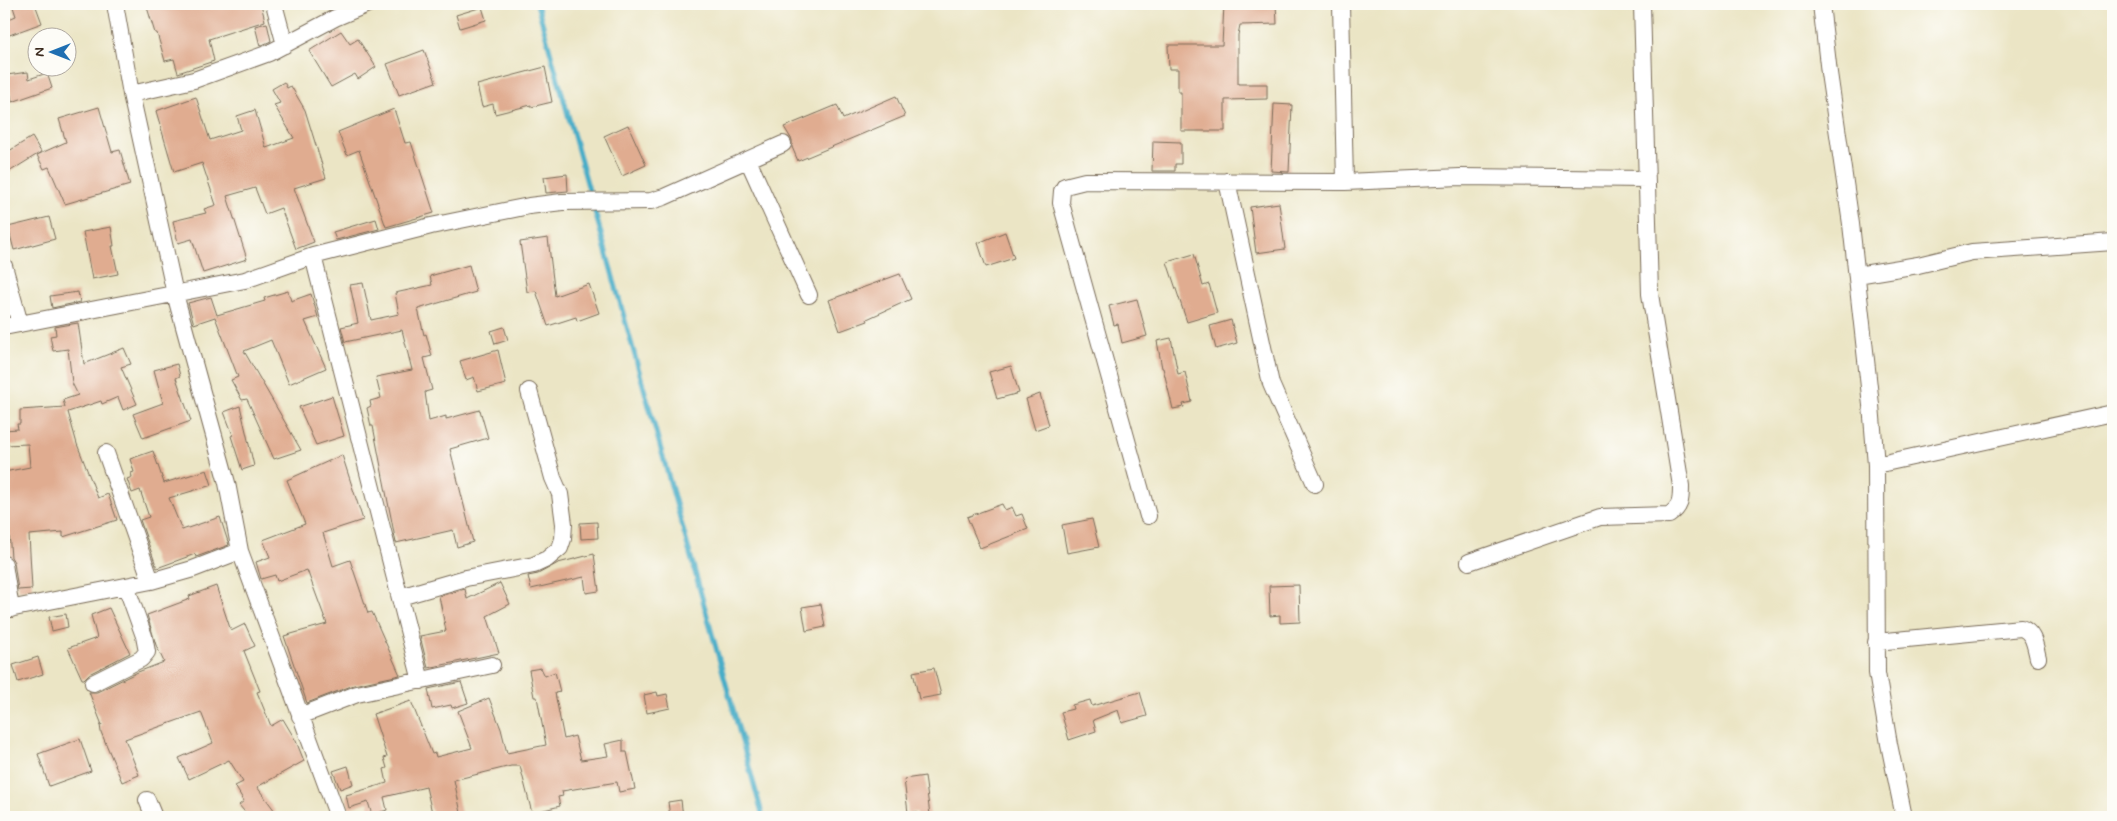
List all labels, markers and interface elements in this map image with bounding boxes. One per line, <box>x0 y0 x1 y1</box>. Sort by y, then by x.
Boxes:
north arrow <box>28 28 78 78</box>
text: N <box>31 47 49 57</box>

